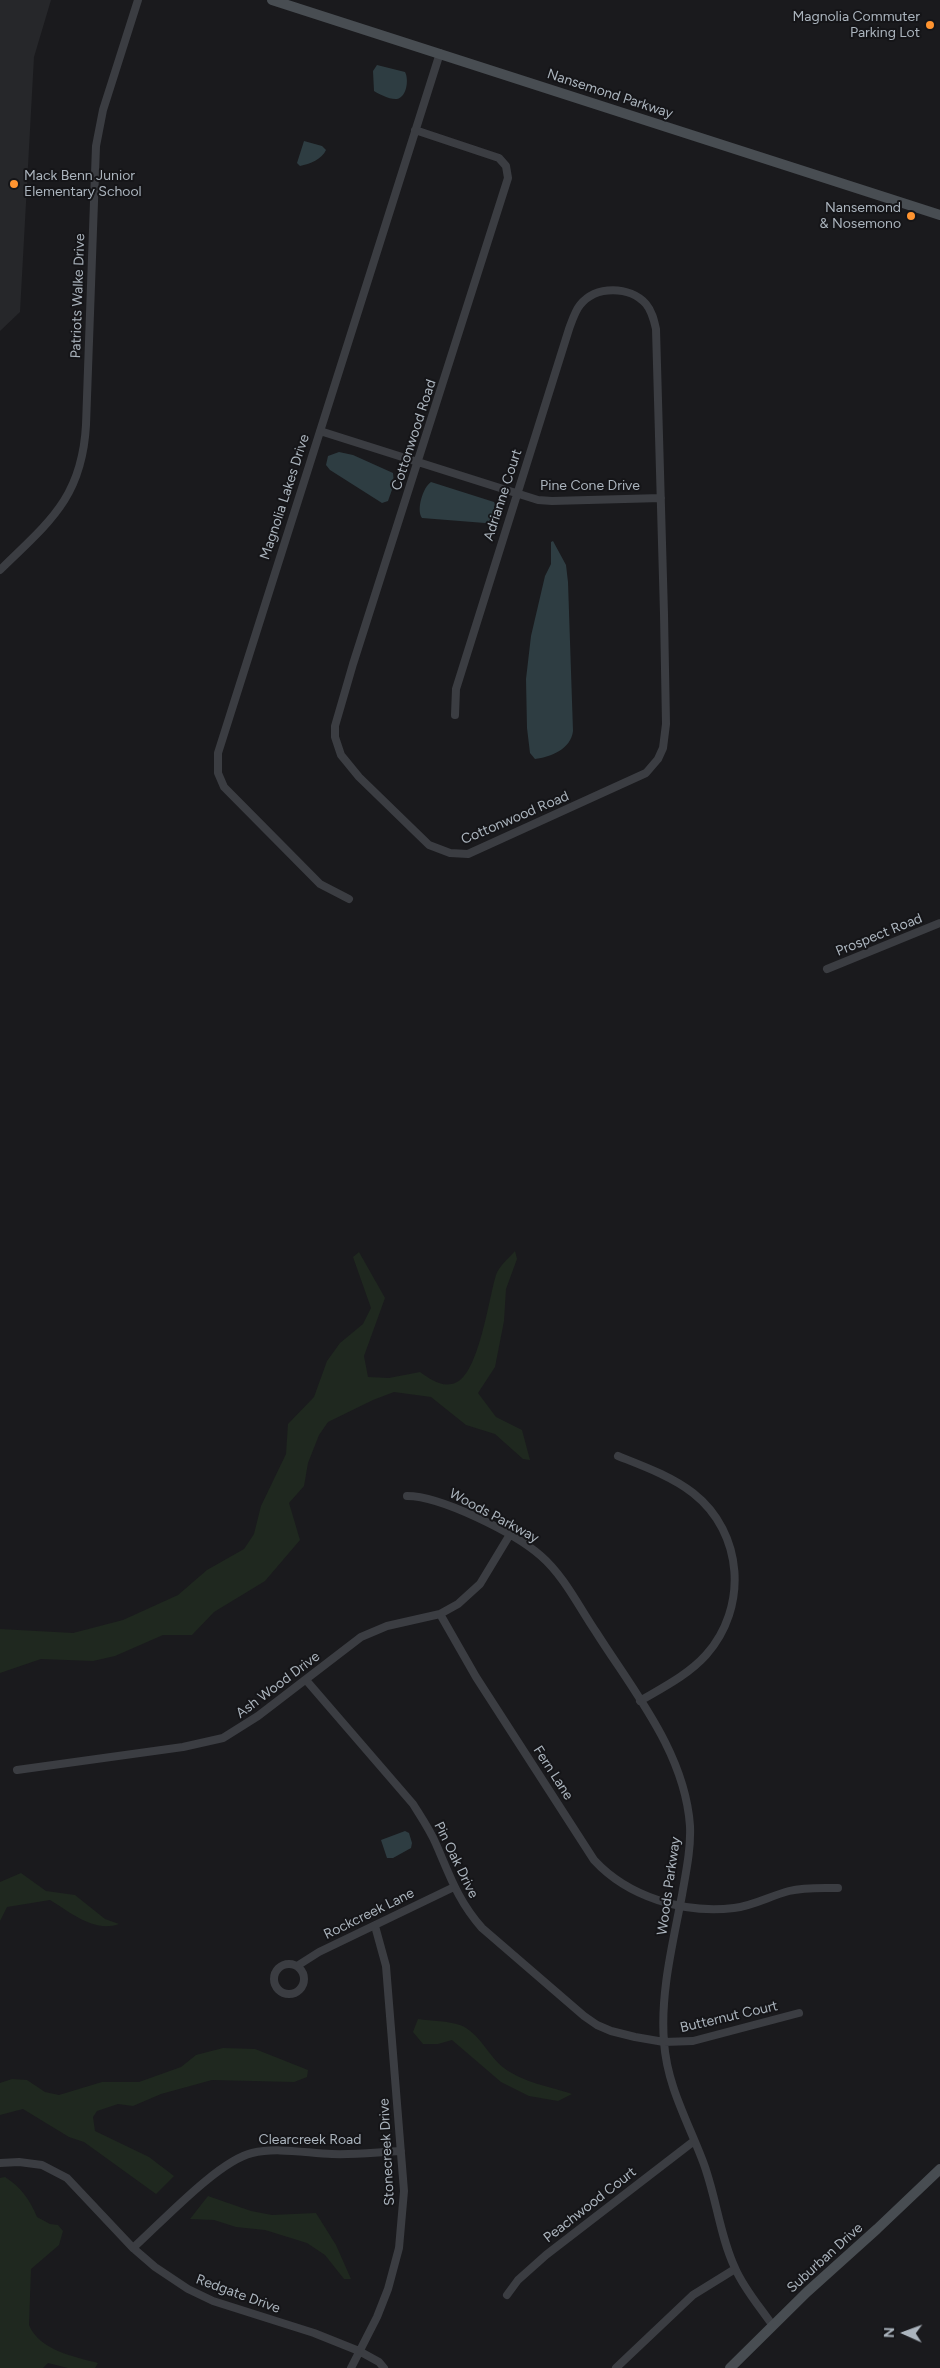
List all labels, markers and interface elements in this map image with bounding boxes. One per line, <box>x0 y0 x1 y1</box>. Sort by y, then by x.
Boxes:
place label: Magnolia Commuter Parking Lot <box>792 9 920 41</box>
marker: Magnolia Commuter Parking Lot <box>924 19 936 31</box>
street label: Nansemond Parkway <box>545 66 675 122</box>
place label: Mack Benn Junior Elementary School <box>24 168 142 200</box>
marker: Mack Benn Junior Elementary School <box>8 178 20 190</box>
place label: Nansemond & Nosemono <box>819 200 901 232</box>
marker: Nansemond & Nosemono <box>905 210 917 222</box>
street label: Patriots Walke Drive <box>67 233 89 359</box>
street label: Cottonwood Road <box>388 377 440 493</box>
street label: Magnolia Lakes Drive <box>257 432 313 562</box>
street label: Adrianne Court <box>480 447 526 543</box>
street label: Pine Cone Drive <box>540 478 640 494</box>
street label: Cottonwood Road <box>459 788 571 848</box>
street label: Prospect Road <box>833 910 925 960</box>
street label: Woods Parkway <box>446 1485 542 1547</box>
street label: Ash Wood Drive <box>233 1648 323 1722</box>
street label: Fern Lane <box>529 1743 577 1803</box>
street label: Pin Oak Drive <box>430 1819 482 1901</box>
street label: Woods Parkway <box>654 1836 684 1936</box>
street label: Rockcreek Lane <box>321 1885 417 1943</box>
street label: Butternut Court <box>679 1998 779 2036</box>
street label: Stonecreek Drive <box>376 2098 398 2206</box>
street label: Clearcreek Road <box>259 2132 361 2148</box>
street label: Peachwood Court <box>540 2164 640 2246</box>
street label: Suburban Drive <box>784 2220 866 2296</box>
street label: Redgate Drive <box>193 2271 283 2317</box>
north arrow <box>880 2308 930 2358</box>
text: N <box>881 2327 898 2338</box>

